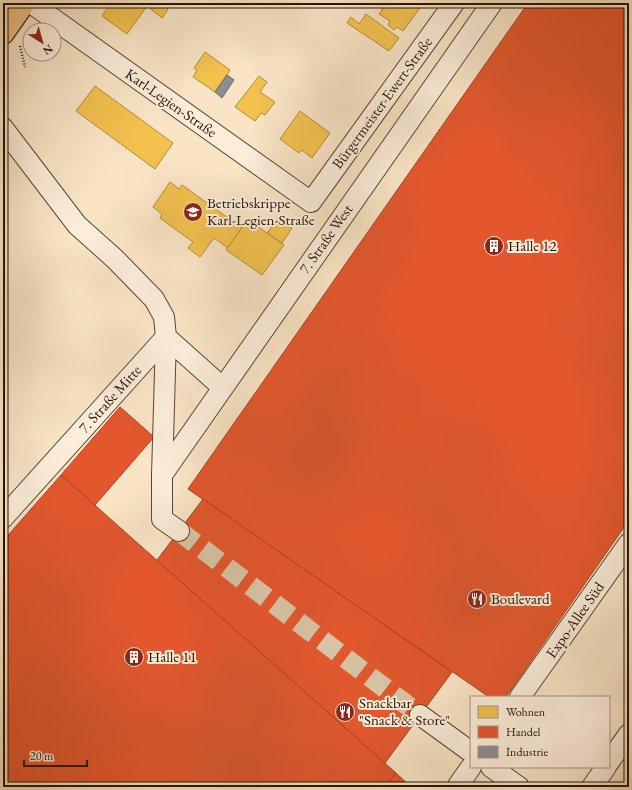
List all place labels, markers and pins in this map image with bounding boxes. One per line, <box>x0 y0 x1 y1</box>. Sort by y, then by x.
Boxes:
place label: Betriebskrippe Karl-Legien-Straße <box>207 193 315 229</box>
school or university icon: Betriebskrippe Karl-Legien-Straße <box>182 201 204 223</box>
building icon: Halle 12 <box>483 235 505 257</box>
place label: Halle 12 <box>508 236 557 255</box>
restaurant icon: Boulevard <box>466 588 488 610</box>
place label: Boulevard <box>491 589 550 608</box>
building icon: Halle 11 <box>123 646 145 668</box>
place label: Halle 11 <box>148 647 197 666</box>
place label: Snackbar "Snack & Store" <box>359 693 450 729</box>
restaurant icon: Snackbar "Snack & Store" <box>334 701 356 723</box>

